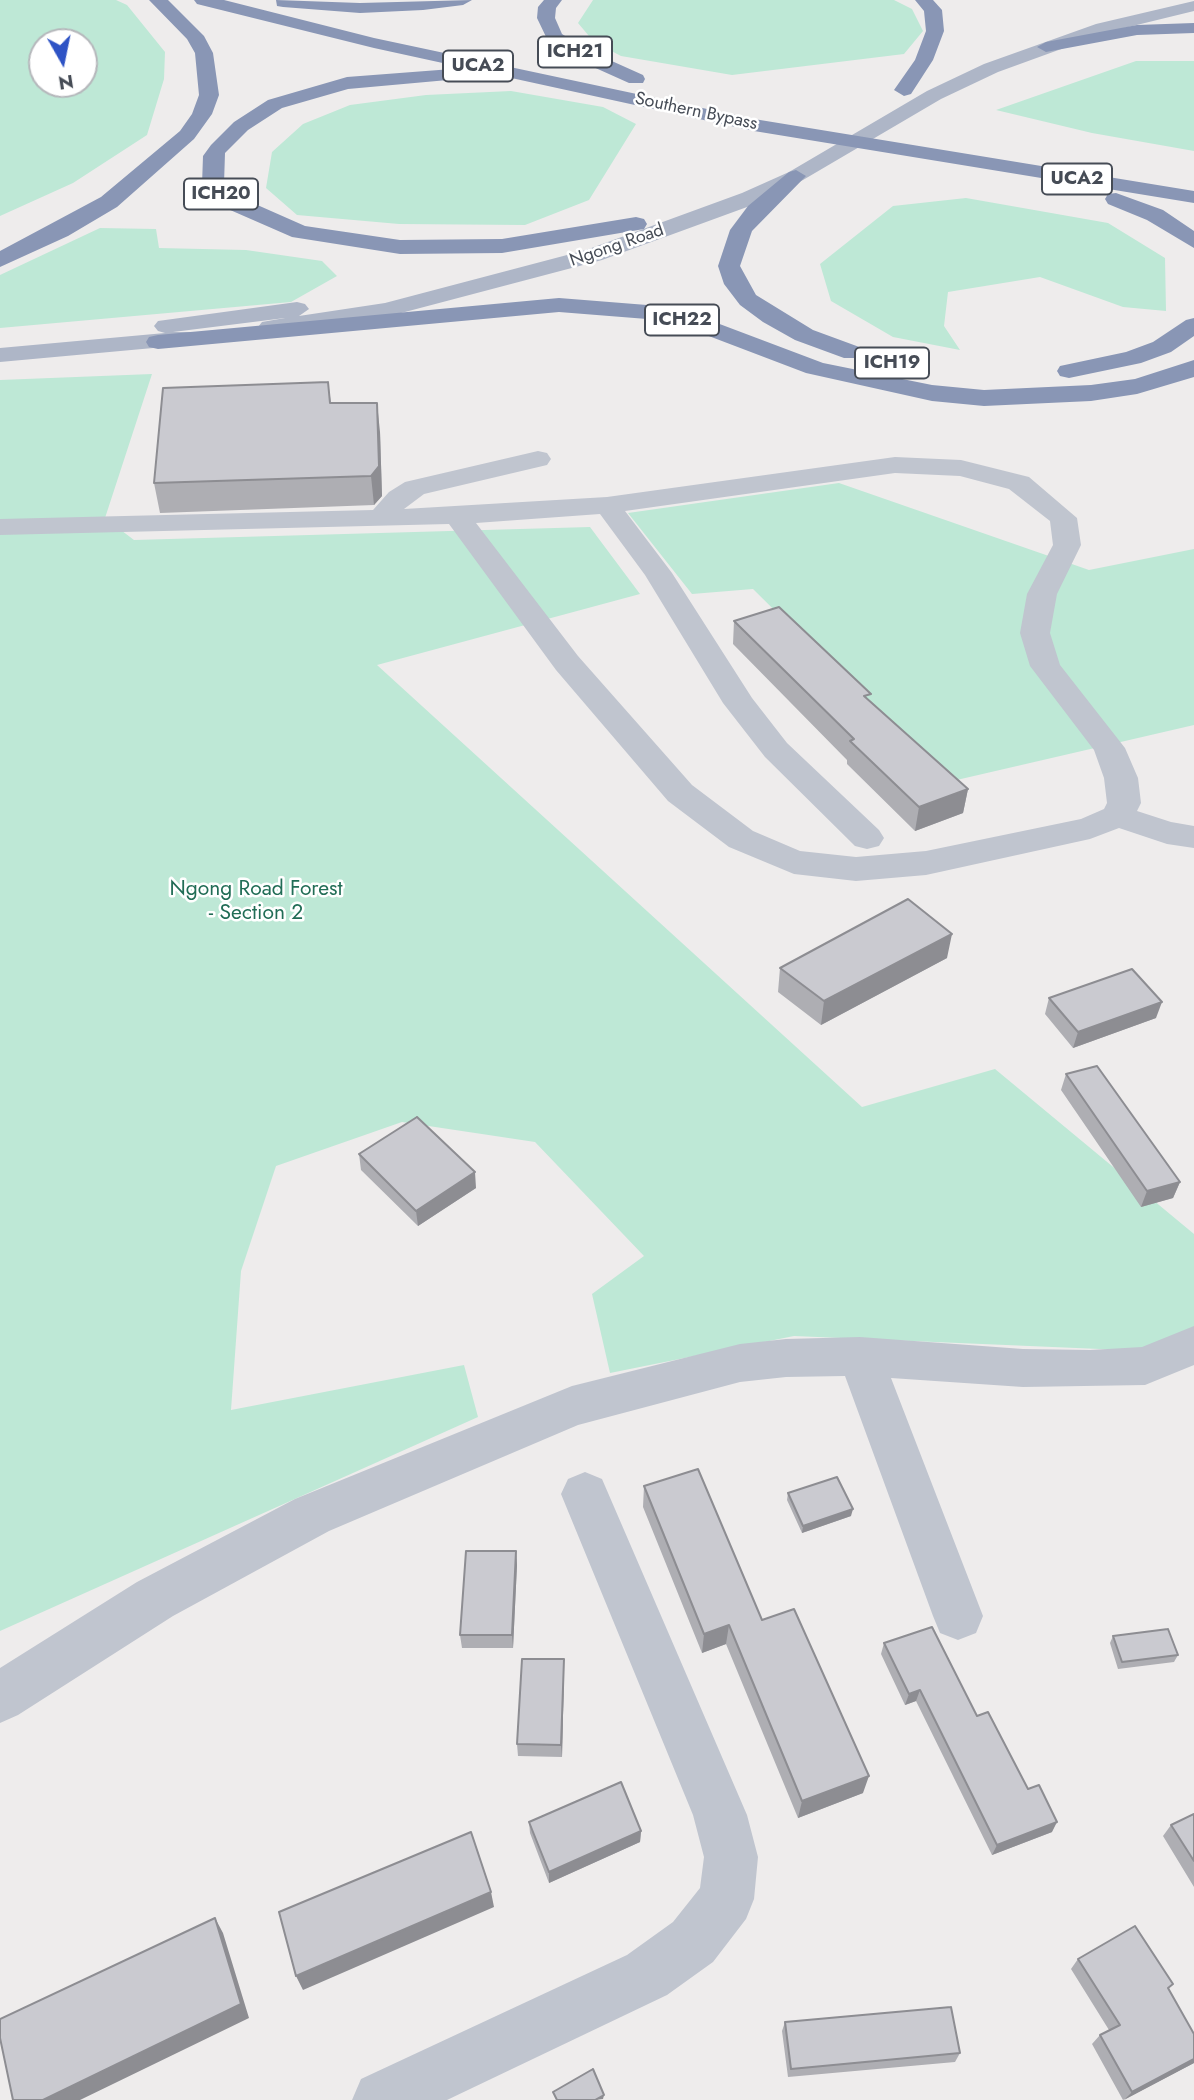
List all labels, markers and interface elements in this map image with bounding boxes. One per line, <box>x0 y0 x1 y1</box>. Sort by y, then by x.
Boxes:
north arrow <box>28 28 98 98</box>
road number: ICH21 <box>538 36 612 68</box>
road number: UCA2 <box>443 50 513 82</box>
text: N <box>56 68 76 97</box>
street label: Southern Bypass <box>633 88 759 136</box>
road number: UCA2 <box>1042 164 1112 195</box>
road number: ICH20 <box>184 178 258 210</box>
street label: Ngong Road <box>567 220 667 272</box>
road number: ICH22 <box>645 304 719 336</box>
road number: ICH19 <box>855 348 929 378</box>
park label: Ngong Road Forest - Section 2 <box>169 877 343 927</box>

